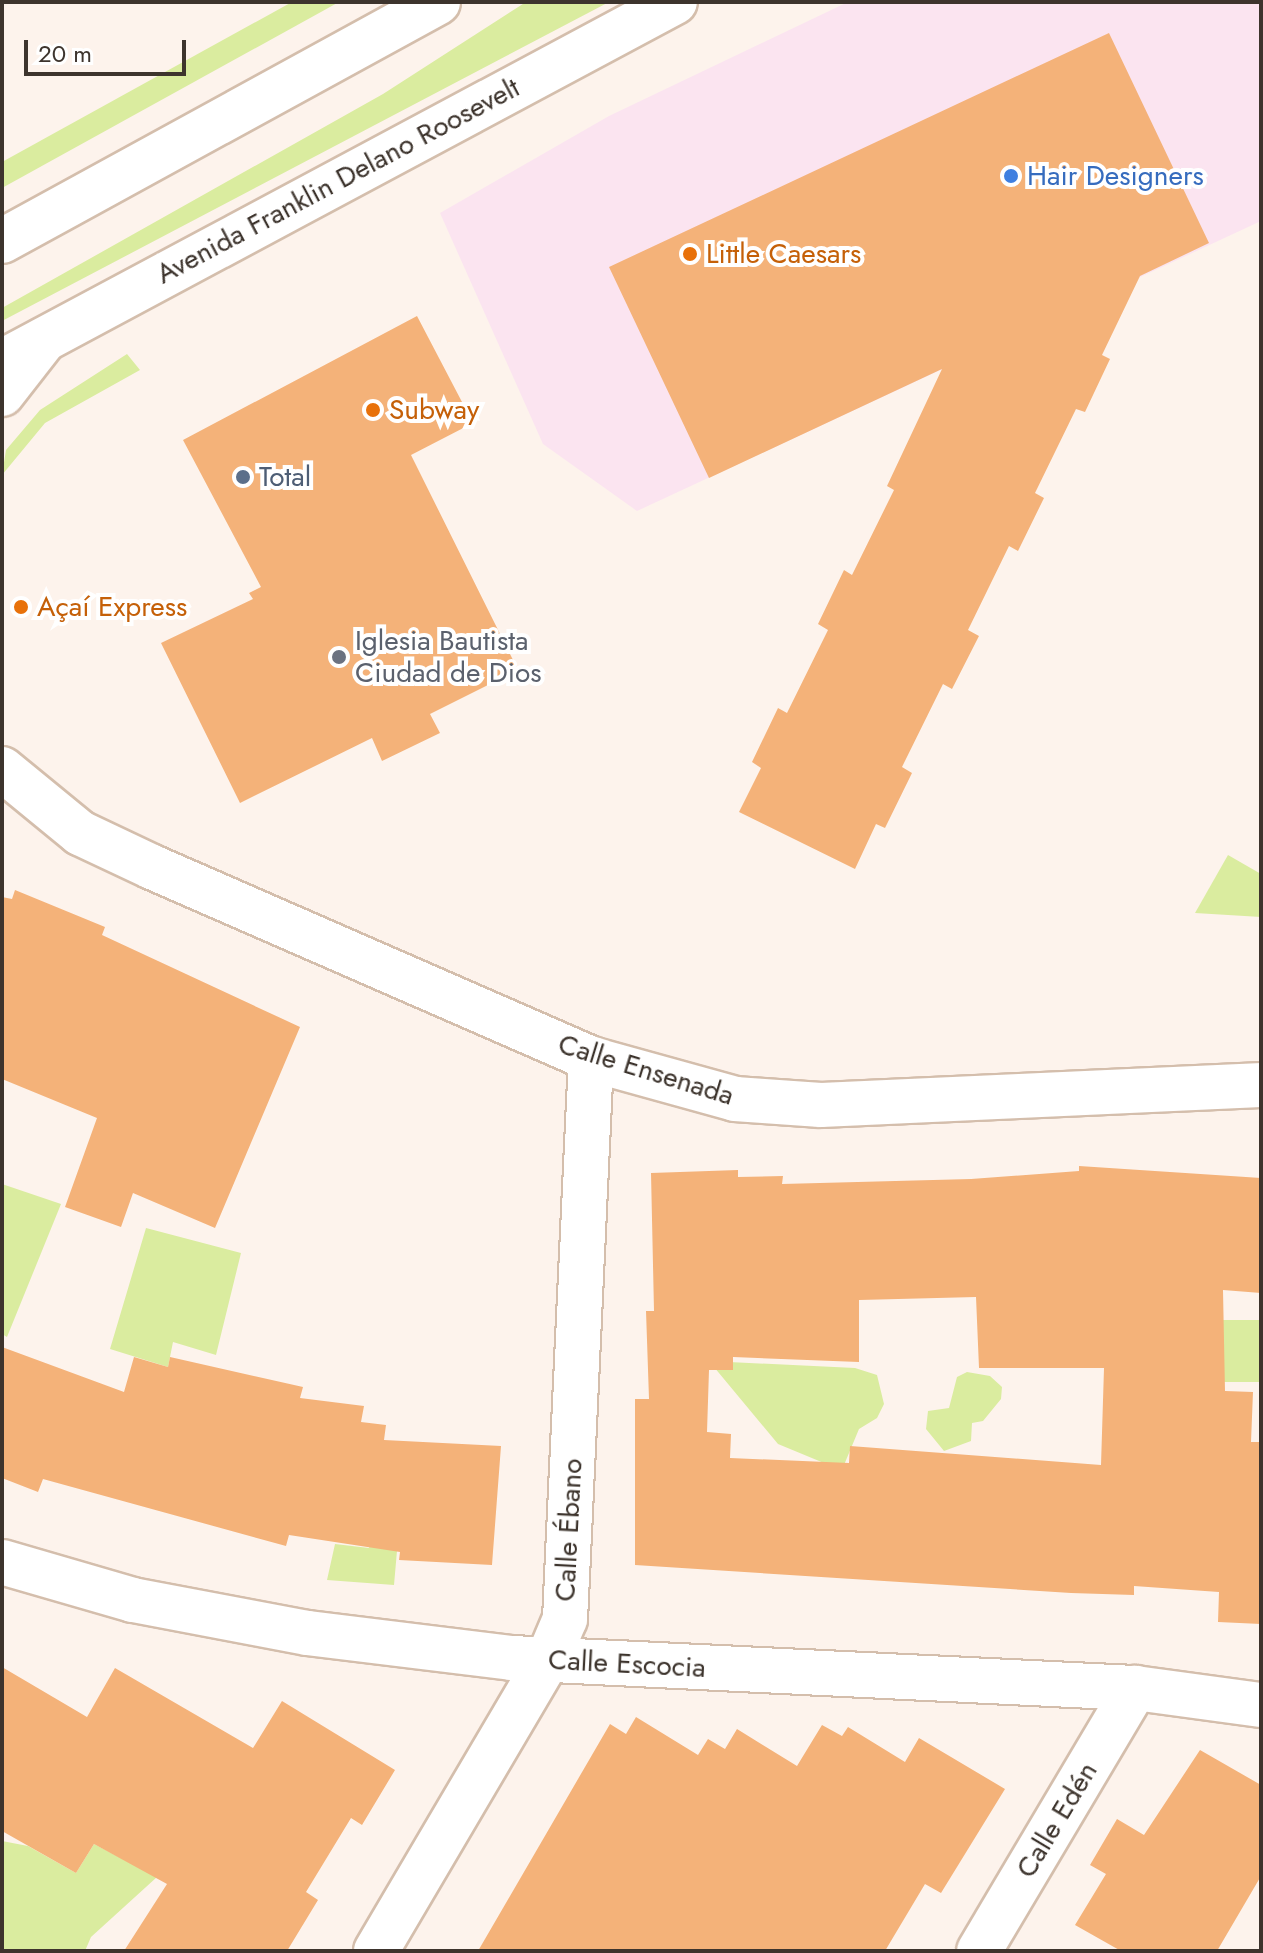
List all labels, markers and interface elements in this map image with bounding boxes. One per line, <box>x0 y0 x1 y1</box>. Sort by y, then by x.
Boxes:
scale bar <box>28 24 190 74</box>
text: 20 m <box>38 36 92 71</box>
street label: Avenida Franklin Delano Roosevelt <box>151 71 525 291</box>
place label: Hair Designers <box>1027 159 1204 193</box>
marker: Hair Designers <box>1002 167 1020 185</box>
place label: Little Caesars <box>706 237 861 271</box>
marker: Little Caesars <box>681 245 699 263</box>
place label: Subway <box>389 393 479 427</box>
marker: Subway <box>364 401 382 419</box>
place label: Total <box>259 460 311 494</box>
marker: Total <box>234 468 252 486</box>
place label: Açaí Express <box>37 590 187 624</box>
marker: Açaí Express <box>12 598 30 616</box>
place label: Iglesia Bautista Ciudad de Dios <box>355 624 542 690</box>
marker: Iglesia Bautista Ciudad de Dios <box>330 648 348 666</box>
street label: Calle Ensenada <box>554 1027 738 1113</box>
street label: Calle Ébano <box>548 1458 590 1602</box>
street label: Calle Escocia <box>547 1643 707 1685</box>
street label: Calle Edén <box>1009 1756 1105 1884</box>

